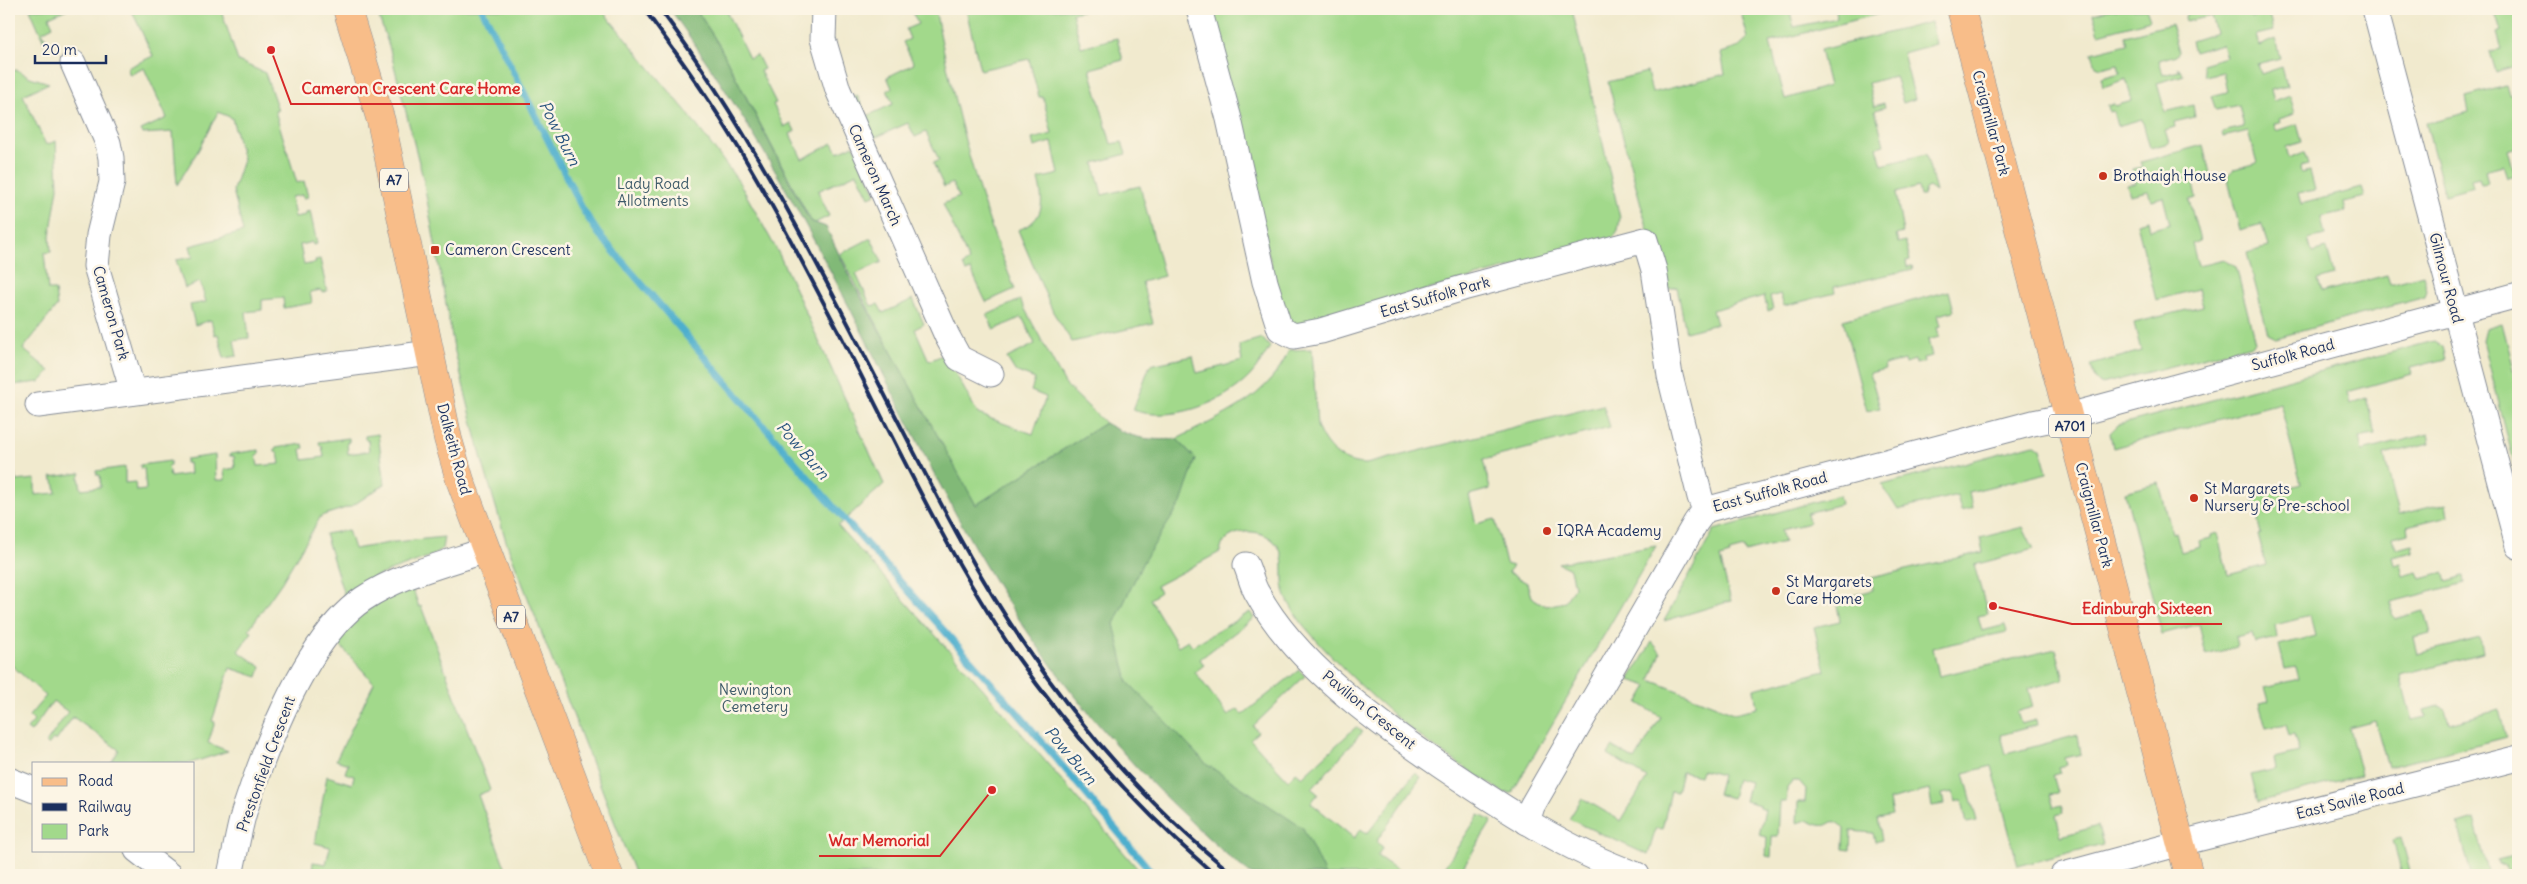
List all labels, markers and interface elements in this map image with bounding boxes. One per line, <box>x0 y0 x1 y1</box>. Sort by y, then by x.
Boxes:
scale bar <box>35 32 106 64</box>
text: 20 m <box>42 40 77 59</box>
street label: Craigmillar Park <box>1968 68 2015 178</box>
callout: Cameron Crescent Care Home <box>291 73 530 104</box>
text: Cameron Crescent Care Home <box>302 78 521 98</box>
water label: Pow Burn <box>535 97 585 169</box>
street label: Cameron March <box>845 121 906 229</box>
place label: Brothaigh House <box>2113 166 2226 185</box>
road number: A7 <box>380 168 408 192</box>
marker: Brothaigh House <box>2097 170 2109 182</box>
park label: Lady Road Allotments <box>617 174 689 210</box>
street label: Gilmour Road <box>2425 231 2468 325</box>
place label: Cameron Crescent <box>445 240 571 259</box>
marker: Cameron Crescent <box>429 244 441 256</box>
street label: Cameron Park <box>89 264 134 363</box>
street label: East Suffolk Park <box>1378 272 1492 321</box>
street label: Suffolk Road <box>2249 334 2337 375</box>
street label: Dalkeith Road <box>433 401 476 497</box>
road number: A701 <box>2049 414 2091 438</box>
water label: Pow Burn <box>772 417 834 484</box>
street label: Craigmillar Park <box>2071 460 2118 570</box>
street label: East Suffolk Road <box>1711 467 1829 516</box>
place label: St Margarets Nursery & Pre-school <box>2204 479 2350 515</box>
marker: St Margarets Nursery & Pre-school <box>2188 492 2200 504</box>
place label: IQRA Academy <box>1557 521 1661 540</box>
marker: IQRA Academy <box>1541 525 1553 537</box>
place label: St Margarets Care Home <box>1786 572 1872 608</box>
marker: St Margarets Care Home <box>1770 585 1782 597</box>
callout: Edinburgh Sixteen <box>2072 593 2222 624</box>
text: Edinburgh Sixteen <box>2082 598 2212 619</box>
road number: A7 <box>497 606 525 628</box>
street label: Pavilion Crescent <box>1319 666 1420 753</box>
park label: Newington Cemetery <box>719 680 792 716</box>
street label: Prestonfield Crescent <box>232 693 299 834</box>
water label: Pow Burn <box>1041 722 1102 789</box>
legend <box>32 762 195 852</box>
text: Road <box>78 771 113 790</box>
street label: East Savile Road <box>2294 778 2406 823</box>
text: Railway <box>78 797 132 816</box>
text: Park <box>78 821 109 840</box>
callout: War Memorial <box>819 825 940 856</box>
text: War Memorial <box>829 830 929 850</box>

